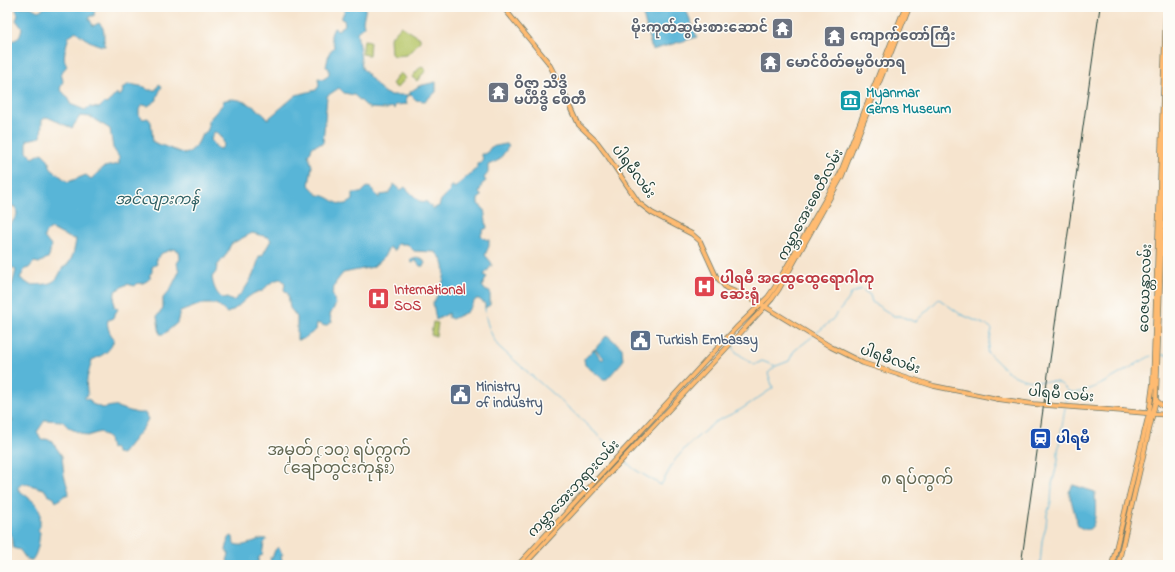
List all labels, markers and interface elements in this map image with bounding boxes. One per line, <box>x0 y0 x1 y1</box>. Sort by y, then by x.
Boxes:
temple icon: မိုးကုတ်ဆွမ်းစားဆောင် <box>770 15 796 41</box>
place label: မိုးကုတ်ဆွမ်းစားဆောင် <box>631 17 768 39</box>
temple icon: ကျောက်တော်ကြီး <box>821 23 847 49</box>
place label: ကျောက်တော်ကြီး <box>850 25 956 47</box>
temple icon: မောင်ဝိတ်ဓမ္မဝိဟာရ <box>757 50 783 76</box>
place label: မောင်ဝိတ်ဓမ္မဝိဟာရ <box>786 52 906 74</box>
place label: ဝိဇ္ဇာ သိဒ္ဓိ မဟိဒ္ဓိ စေတီ <box>514 73 586 111</box>
temple icon: ဝိဇ္ဇာ သိဒ္ဓိ မဟိဒ္ဓိ စေတီ <box>486 79 512 105</box>
place label: Myanmar Gems Museum <box>866 83 951 120</box>
museum icon: Myanmar Gems Museum <box>837 88 863 114</box>
street label: ပါရမီလမ်း <box>606 140 661 203</box>
street label: ကမ္ဘာအေးစေတီလမ်း <box>772 145 849 265</box>
water label: အင်လျားကန် <box>115 188 202 211</box>
street label: ဝေဇယန္တာလမ်း <box>1133 243 1158 333</box>
place label: ပါရမီ အထွေထွေရောဂါကု ဆေးရုံ <box>720 268 874 306</box>
hospital icon: ပါရမီ အထွေထွေရောဂါကု ဆေးရုံ <box>692 274 718 300</box>
place label: International SOS <box>394 280 466 317</box>
hospital icon: International SOS <box>365 285 391 311</box>
public building icon: Turkish Embassy <box>628 327 654 353</box>
place label: Turkish Embassy <box>656 330 758 353</box>
street label: ပါရမီလမ်း <box>857 339 923 380</box>
place label: Ministry of industry <box>476 377 543 416</box>
street label: ပါရမီ လမ်း <box>1027 381 1095 408</box>
public building icon: Ministry of industry <box>447 382 473 408</box>
station icon: ပါရမီ <box>1027 426 1053 452</box>
place label: ပါရမီ <box>1056 428 1090 450</box>
street label: ကမ္ဘာအေးဘုရားလမ်း <box>522 435 625 542</box>
district label: အမှတ် (၁၀) ရပ်ကွက် (ချော်တွင်းကုန်း) <box>267 438 411 482</box>
district label: ၈ ရပ်ကွက် <box>881 467 953 492</box>

